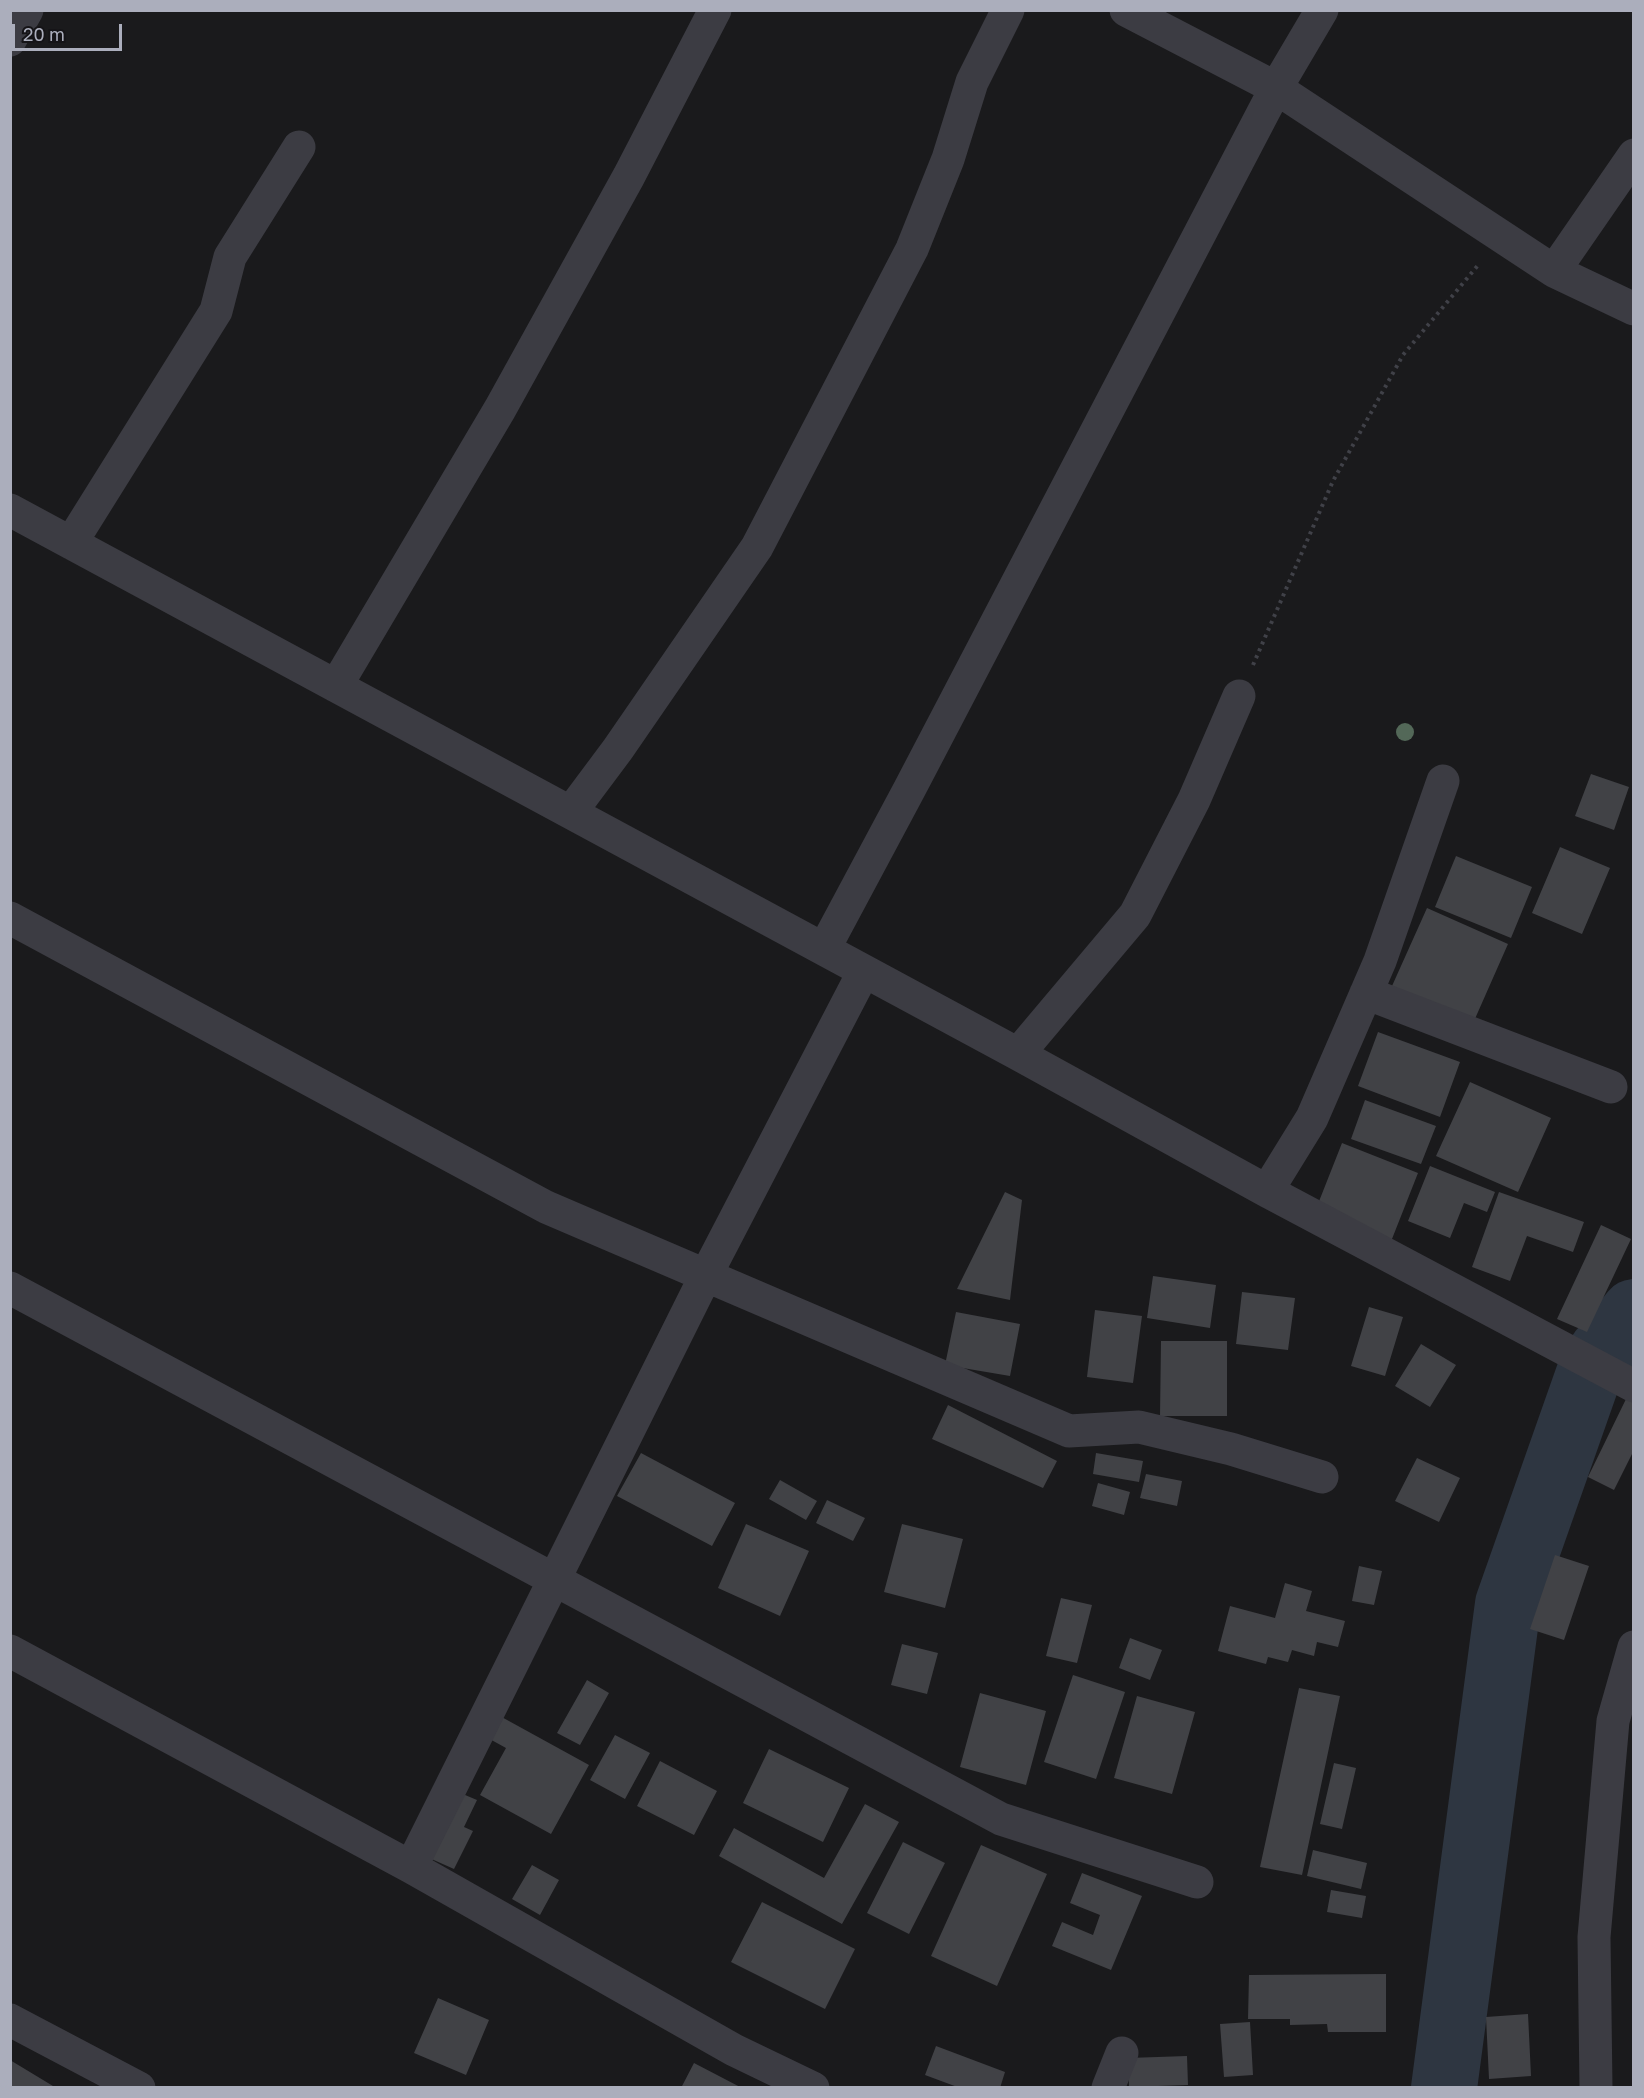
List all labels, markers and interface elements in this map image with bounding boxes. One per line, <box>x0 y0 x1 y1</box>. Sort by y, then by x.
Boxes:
scale bar <box>15 12 124 50</box>
text: 20 m <box>23 23 65 45</box>

